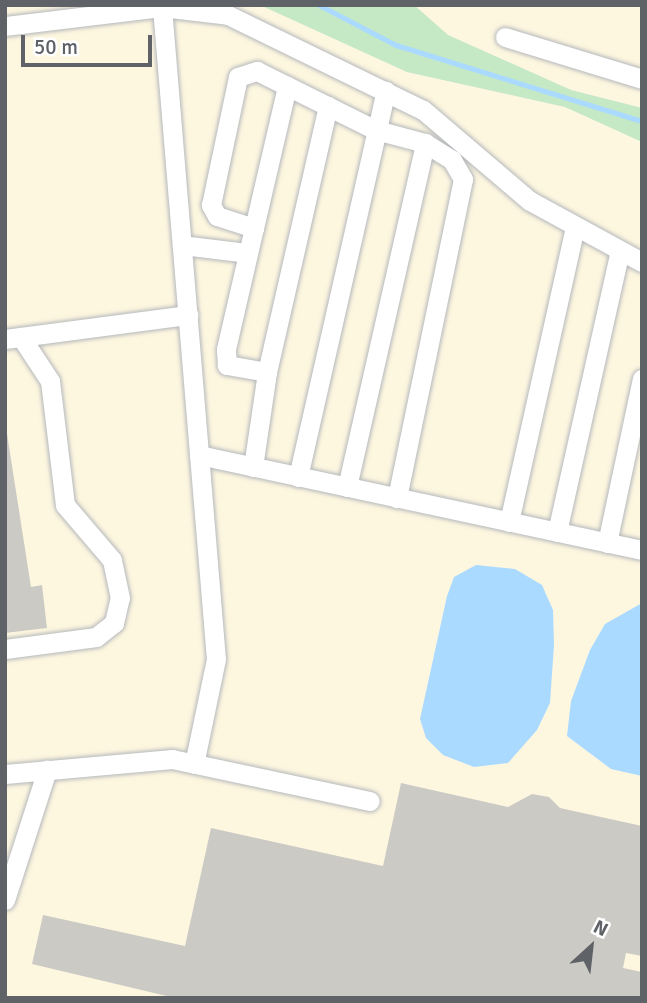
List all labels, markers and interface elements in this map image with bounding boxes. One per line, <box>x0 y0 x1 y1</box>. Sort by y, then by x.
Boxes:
scale bar <box>24 21 156 65</box>
text: 50 m <box>34 34 78 60</box>
north arrow <box>556 912 626 982</box>
text: N <box>589 915 612 942</box>

